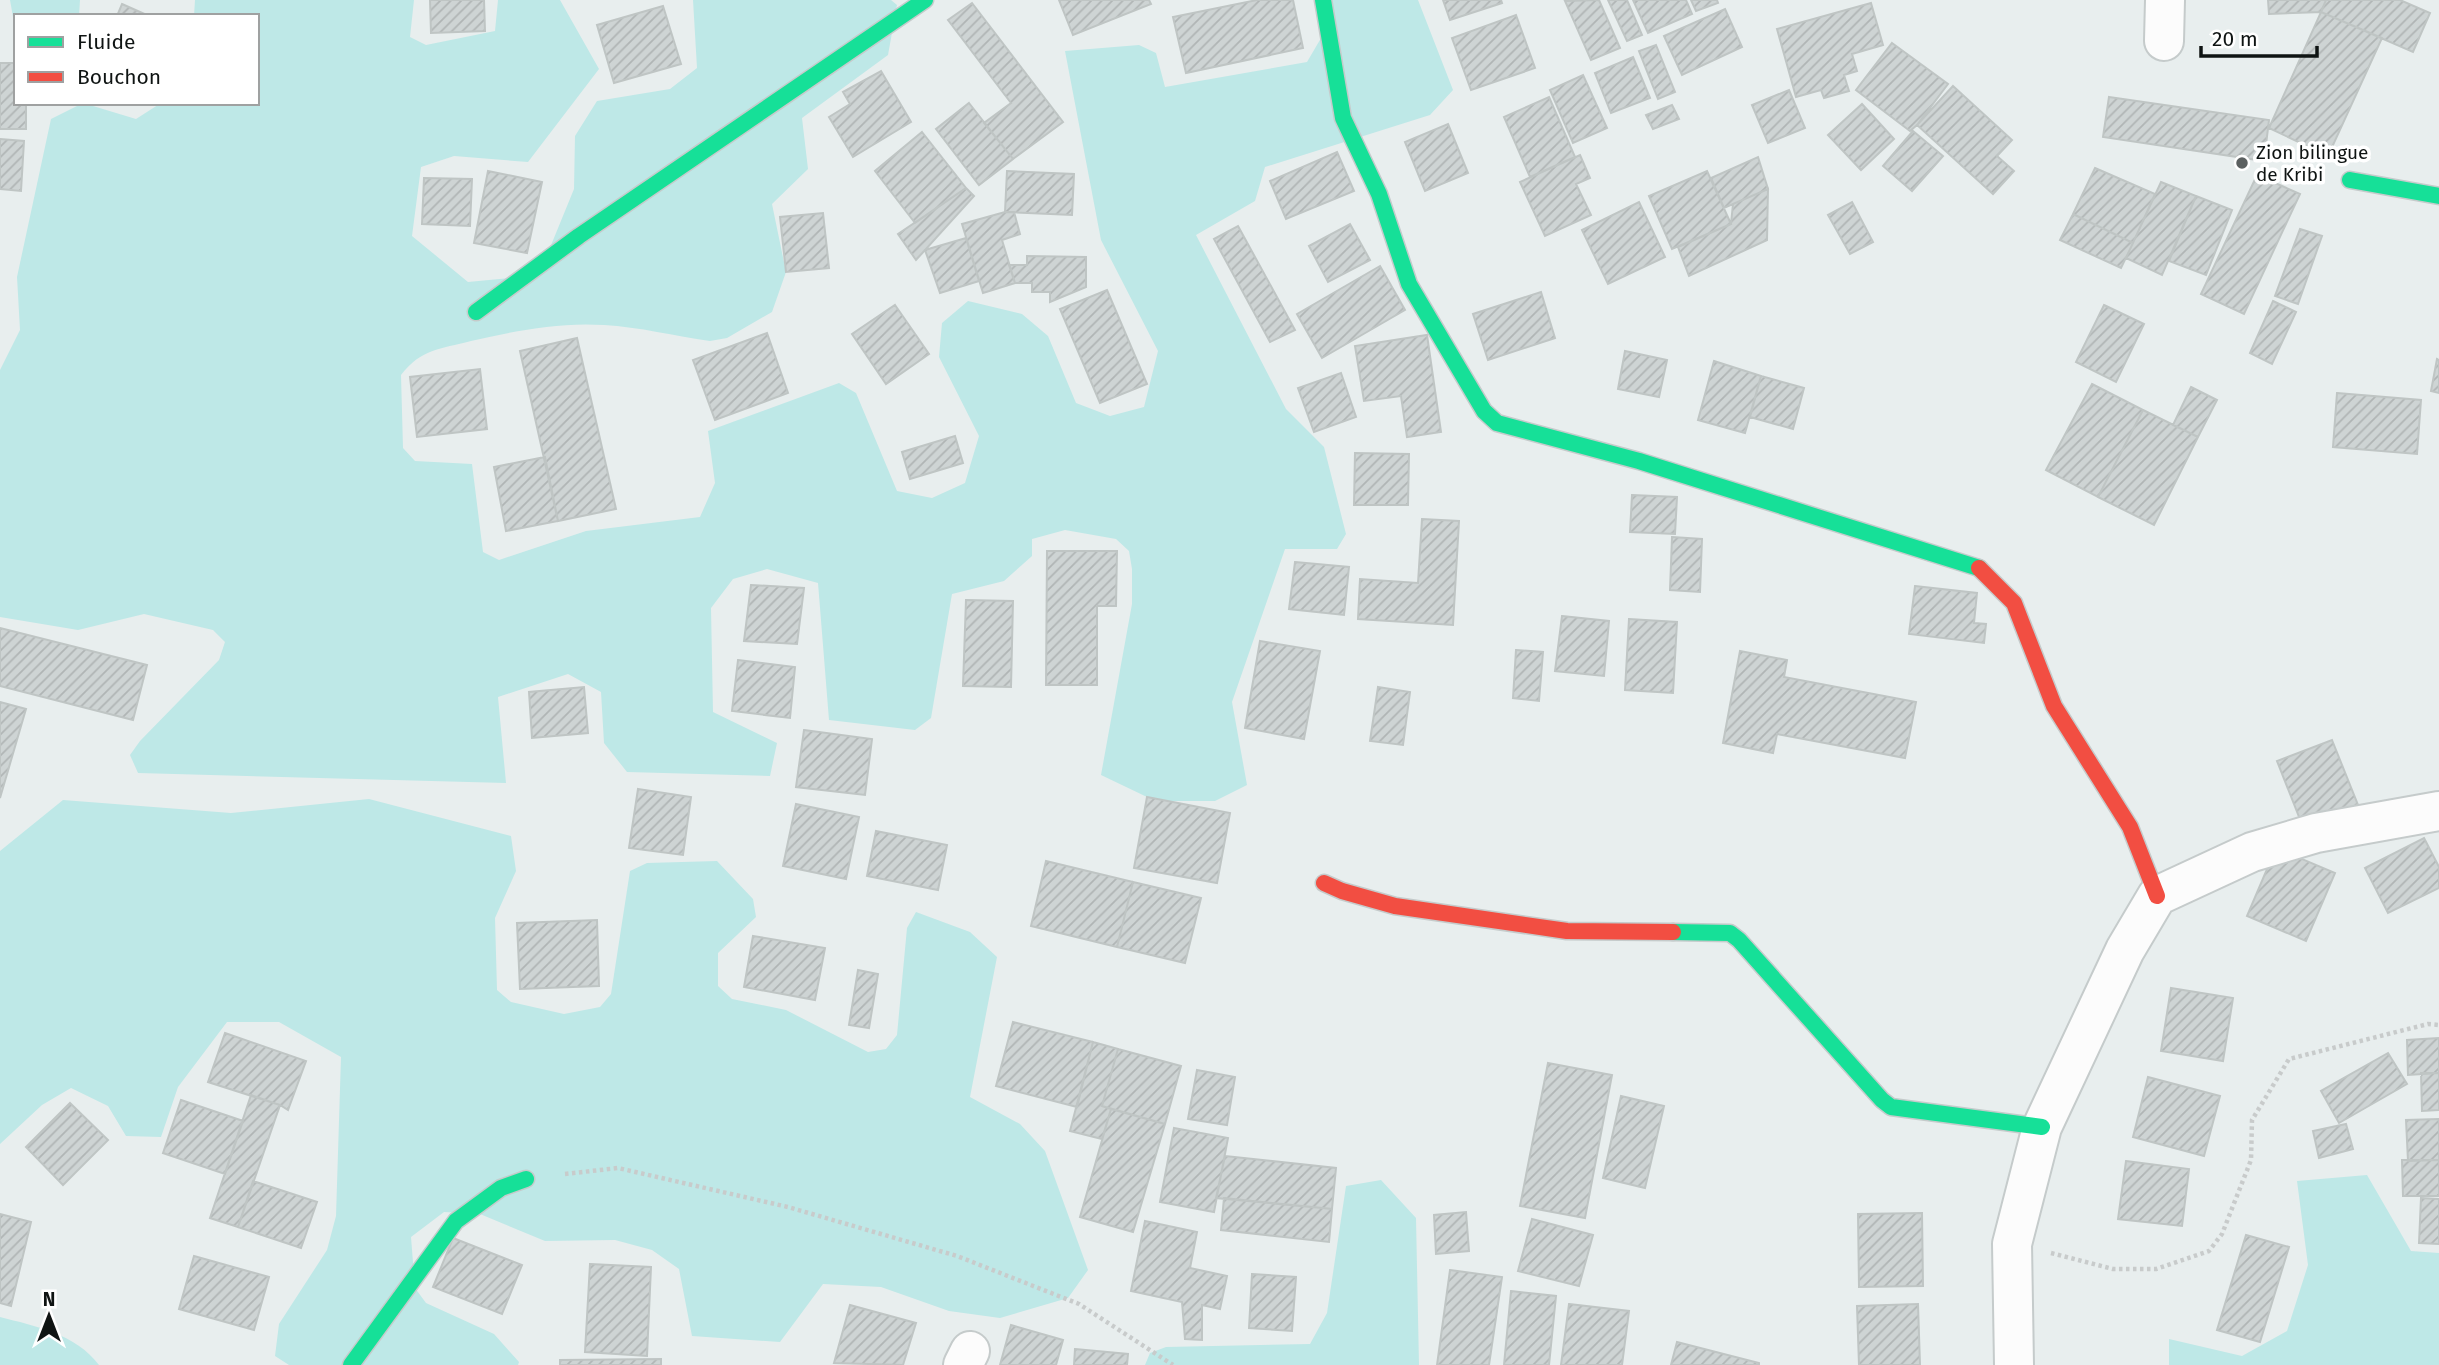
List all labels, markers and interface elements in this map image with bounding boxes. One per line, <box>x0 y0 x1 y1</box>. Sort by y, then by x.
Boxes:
legend <box>14 14 259 105</box>
scale bar <box>2201 14 2316 58</box>
text: 20 m <box>2212 26 2258 52</box>
text: Fluide <box>77 29 135 55</box>
text: Bouchon <box>77 64 161 90</box>
place label: Zion bilingue de Kribi <box>2256 141 2368 186</box>
marker: Zion bilingue de Kribi <box>2234 155 2250 171</box>
north arrow <box>14 1281 84 1351</box>
text: N <box>43 1288 55 1311</box>

